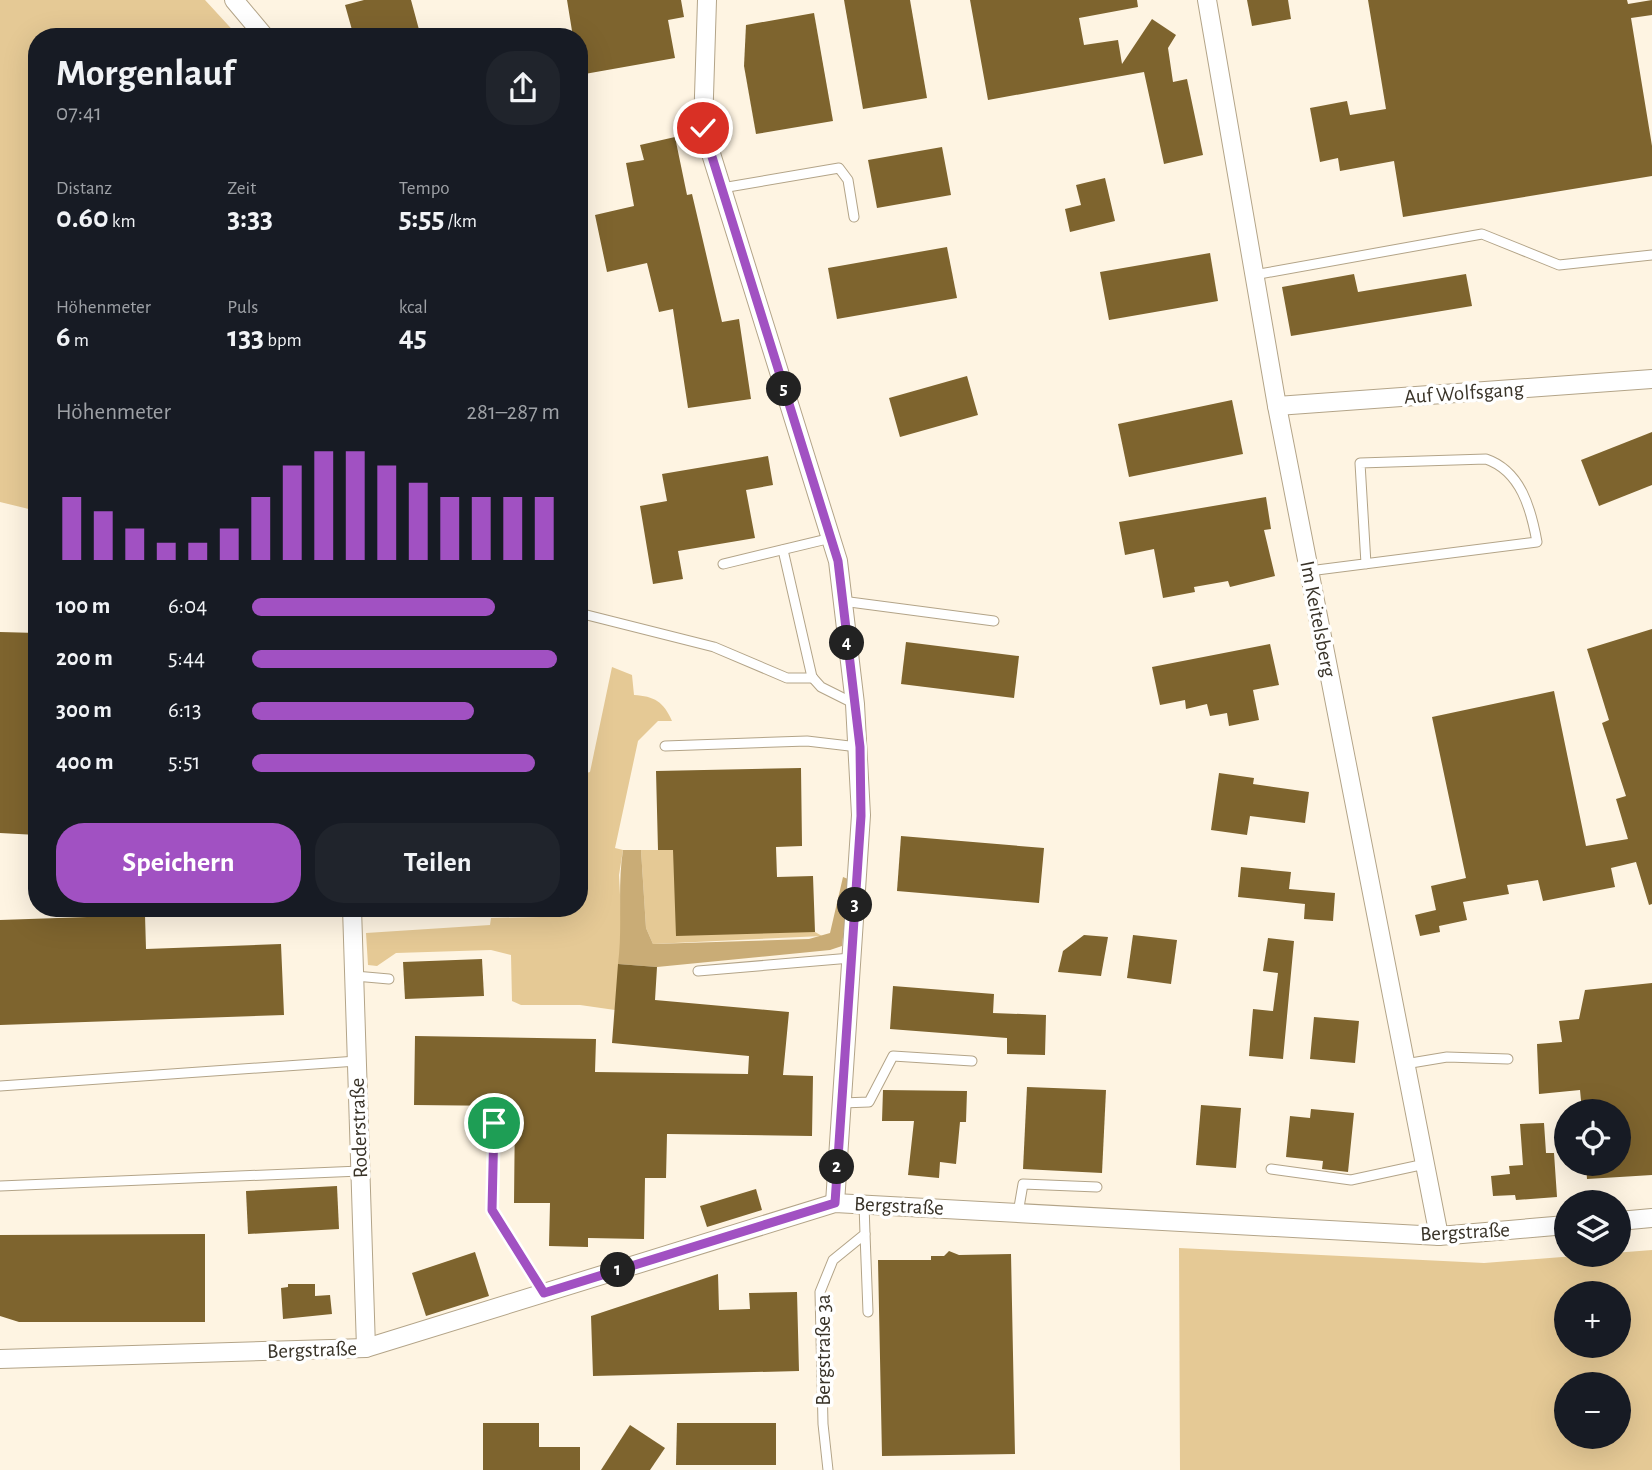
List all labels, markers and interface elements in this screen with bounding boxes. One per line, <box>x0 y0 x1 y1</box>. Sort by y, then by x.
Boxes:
button: share <box>486 51 560 125</box>
text: Morgenlauf <box>56 55 234 93</box>
pin <box>673 98 733 158</box>
text: 07:41 <box>56 102 102 125</box>
icon: check <box>684 109 722 147</box>
text: Distanz <box>56 179 112 198</box>
text: Zeit <box>227 179 256 198</box>
text: Tempo <box>399 179 450 198</box>
text: 0.60 <box>56 203 109 233</box>
text: 3:33 <box>227 203 273 233</box>
text: 5:55 <box>399 203 444 233</box>
text: km <box>109 212 136 231</box>
text: /km <box>444 212 477 231</box>
text: Höhenmeter <box>56 298 151 317</box>
text: Puls <box>227 298 258 317</box>
text: kcal <box>399 298 428 317</box>
text: 6 <box>56 322 71 352</box>
text: 133 <box>227 322 264 352</box>
text: 45 <box>399 322 427 352</box>
text: m <box>71 331 89 350</box>
text: bpm <box>264 331 302 350</box>
pin: 5 <box>766 372 802 406</box>
street label: Auf Wolfsgang <box>1403 378 1525 408</box>
text: 5 <box>779 379 788 398</box>
text: Höhenmeter <box>56 401 171 424</box>
text: 281–287 m <box>467 401 560 424</box>
street label: Im Keitelsberg <box>1296 559 1340 680</box>
text: 100 m <box>56 595 110 618</box>
text: 6:04 <box>168 595 207 618</box>
pin: 4 <box>830 626 864 660</box>
text: 4 <box>842 633 851 652</box>
text: 200 m <box>56 647 113 670</box>
text: 5:44 <box>168 647 205 670</box>
text: 300 m <box>56 699 112 722</box>
text: 6:13 <box>168 699 201 722</box>
text: 400 m <box>56 751 114 774</box>
text: 5:51 <box>168 751 200 774</box>
button: Speichern <box>56 823 301 903</box>
button: Teilen <box>315 823 560 903</box>
pin: 3 <box>838 888 872 922</box>
text: 3 <box>850 895 859 914</box>
street label: Roderstraße <box>347 1077 371 1179</box>
pin <box>464 1093 524 1153</box>
map controls <box>1554 1099 1631 1449</box>
button: locate <box>1554 1099 1631 1176</box>
icon: arrive <box>475 1104 513 1142</box>
pin: 2 <box>820 1150 854 1184</box>
text: 2 <box>832 1157 841 1176</box>
button: layers <box>1554 1190 1631 1267</box>
street label: Bergstraße <box>854 1193 944 1219</box>
street label: Bergstraße <box>1420 1219 1510 1245</box>
pin: 1 <box>600 1252 636 1288</box>
text: 1 <box>614 1260 621 1279</box>
button: + <box>1554 1281 1631 1358</box>
street label: Bergstraße 3a <box>813 1294 834 1406</box>
street label: Bergstraße <box>267 1338 357 1362</box>
button: − <box>1554 1372 1631 1449</box>

